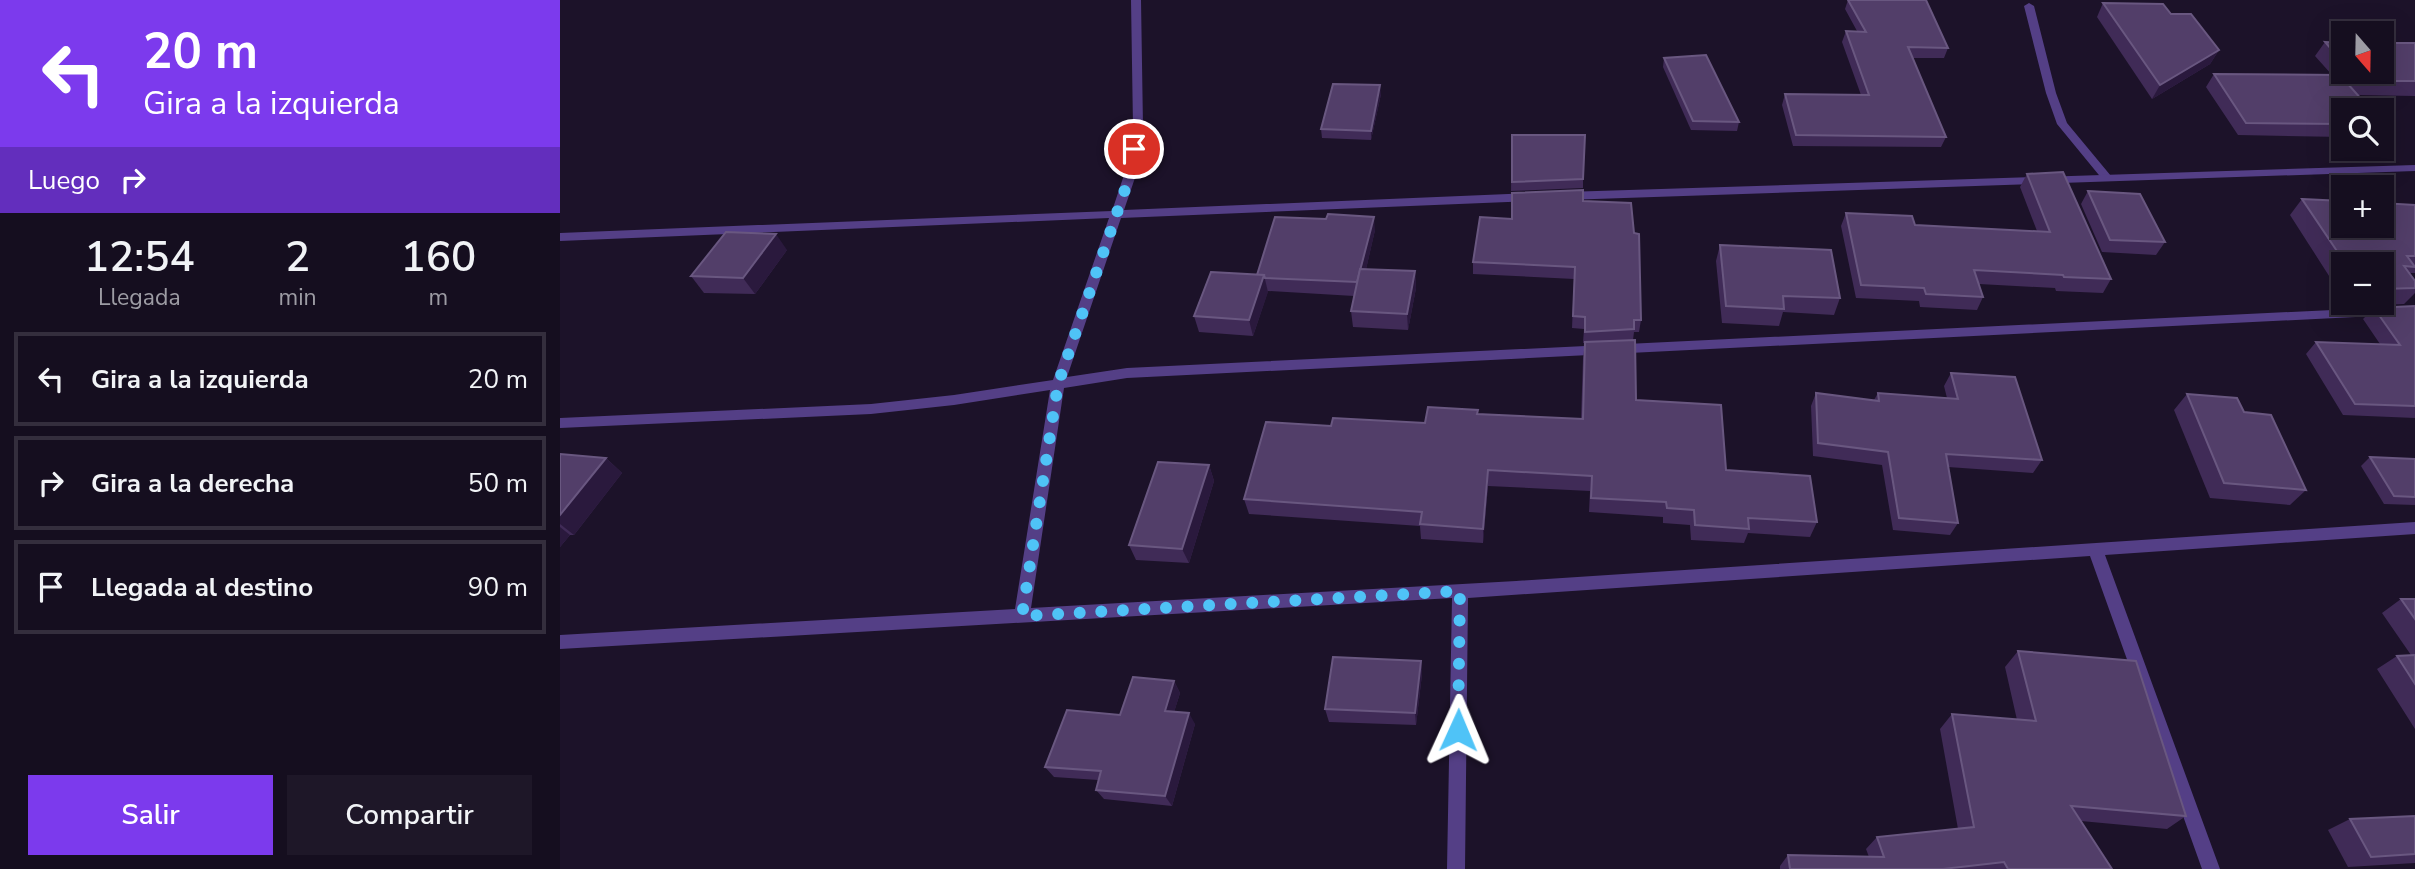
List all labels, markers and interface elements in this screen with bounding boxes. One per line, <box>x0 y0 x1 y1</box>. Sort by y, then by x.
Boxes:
text: 20 m <box>143 18 258 85</box>
north arrow <box>2331 21 2394 84</box>
map controls <box>2331 21 2394 315</box>
icon: left <box>28 28 119 119</box>
text: Gira a la izquierda <box>143 82 400 125</box>
button: search <box>2331 98 2394 161</box>
pin <box>1104 119 1164 179</box>
icon: arrive <box>1115 130 1153 168</box>
icon: right <box>114 161 152 199</box>
text: Luego <box>28 163 100 198</box>
button: + <box>2331 175 2394 238</box>
text: 12:54 <box>84 229 195 286</box>
text: 2 <box>285 229 310 286</box>
text: 160 <box>400 229 476 286</box>
button: − <box>2331 252 2394 315</box>
text: Llegada <box>98 282 181 313</box>
text: min <box>279 282 317 313</box>
text: m <box>428 282 448 313</box>
icon: left <box>32 360 70 398</box>
text: Gira a la izquierda <box>91 362 309 397</box>
text: 20 m <box>468 362 528 397</box>
icon: right <box>32 464 70 502</box>
text: Gira a la derecha <box>91 466 294 501</box>
text: 50 m <box>468 466 528 501</box>
icon: arrive <box>32 568 70 606</box>
text: Llegada al destino <box>91 570 313 605</box>
text: 90 m <box>468 570 528 605</box>
position arrow <box>1421 693 1495 767</box>
button: Salir <box>28 775 273 855</box>
button: Compartir <box>287 775 532 855</box>

